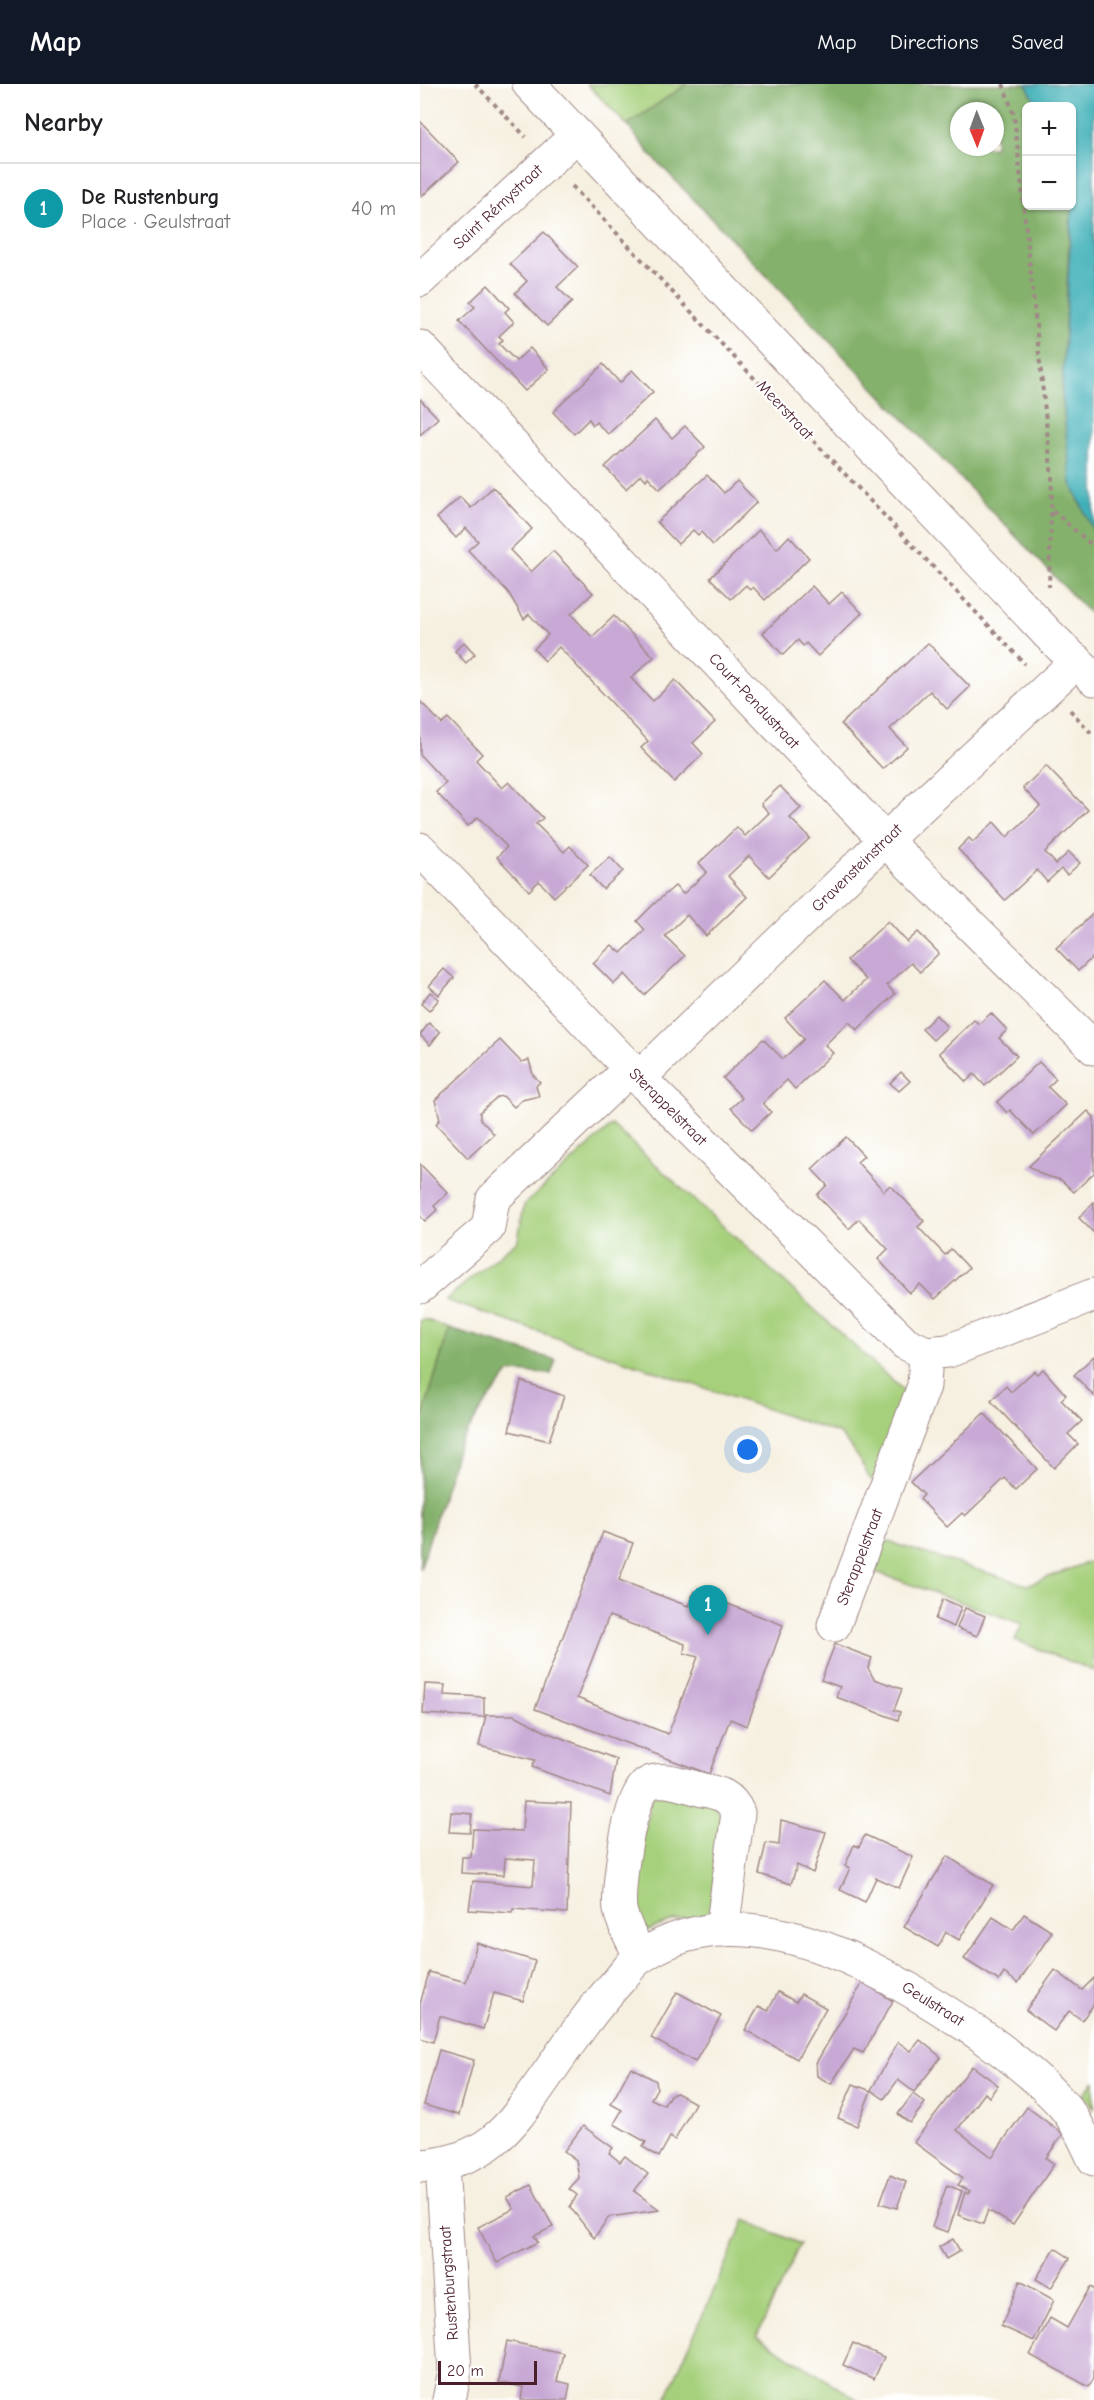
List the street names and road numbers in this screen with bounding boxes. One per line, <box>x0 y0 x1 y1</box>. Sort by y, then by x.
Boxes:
street label: Saint Rémystraat <box>450 161 547 253</box>
street label: Meerstraat <box>753 377 817 444</box>
street label: Court-Pendustraat <box>705 650 803 753</box>
street label: Gravensteinstraat <box>808 820 906 916</box>
street label: Sterappelstraat <box>626 1065 711 1150</box>
street label: Sterappelstraat <box>833 1506 887 1608</box>
street label: Geulstraat <box>899 1978 968 2030</box>
street label: Rustenburgstraat <box>436 2225 462 2341</box>

